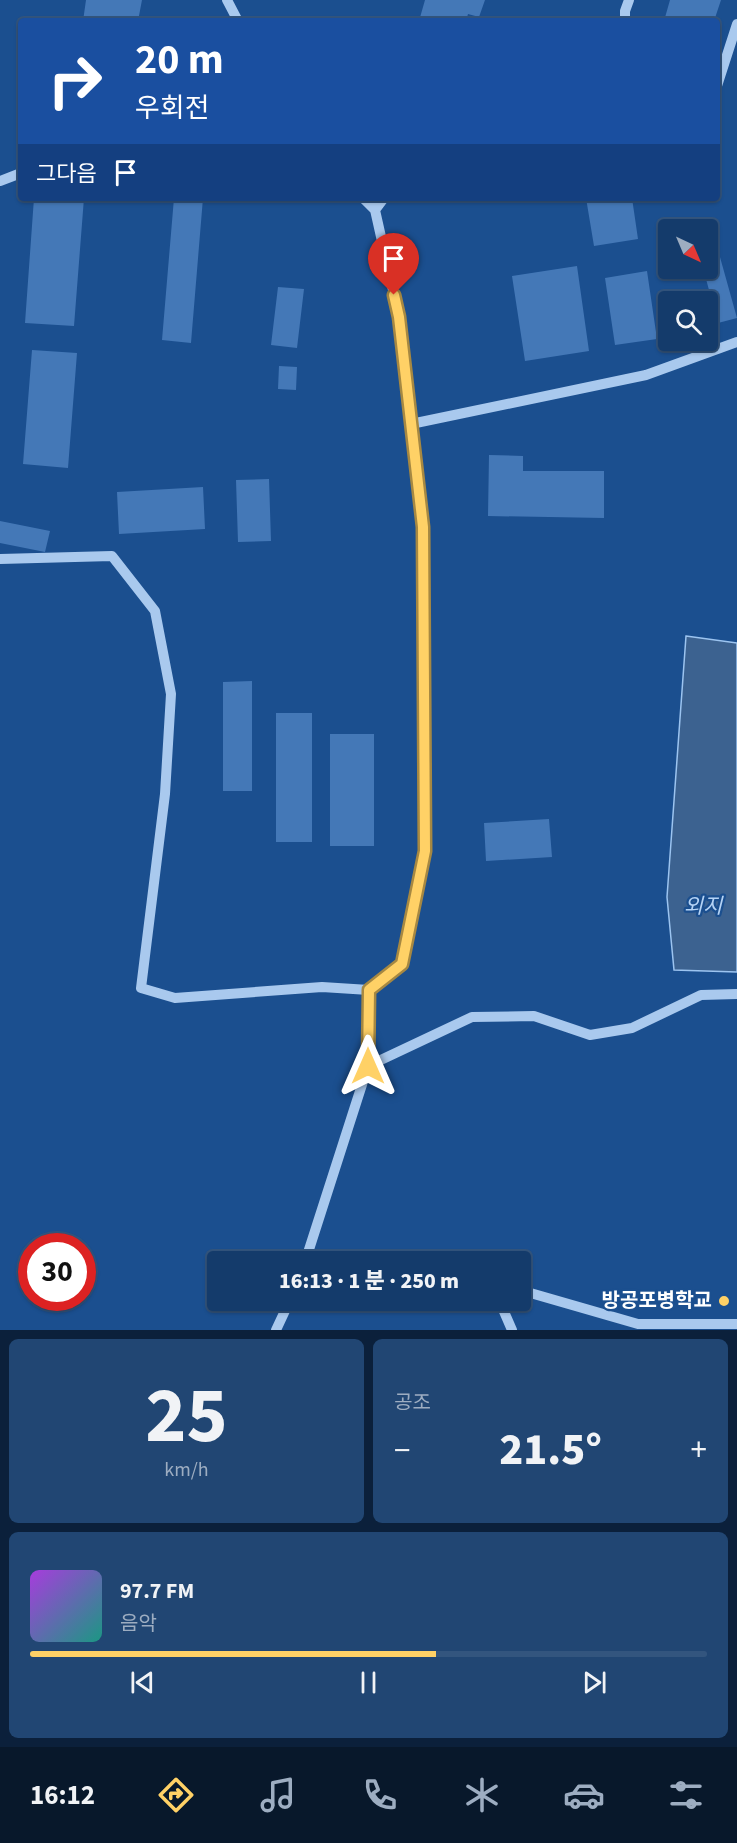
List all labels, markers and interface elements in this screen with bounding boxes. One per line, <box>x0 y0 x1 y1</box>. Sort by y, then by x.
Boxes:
text: 20 m <box>135 30 224 90</box>
icon: right <box>36 42 114 120</box>
text: 우회전 <box>135 89 210 128</box>
icon: arrive <box>109 156 142 189</box>
text: 그다음 <box>36 158 97 190</box>
north arrow <box>658 219 718 279</box>
map controls <box>658 219 718 351</box>
pin <box>368 233 419 295</box>
icon: arrive <box>377 242 410 275</box>
button: search <box>658 291 718 351</box>
water label: 외지 <box>684 891 724 921</box>
position arrow <box>336 1034 400 1098</box>
speed limit sign: 30 <box>18 1233 96 1311</box>
text: 16:13 · 1 분 · 250 m <box>279 1265 459 1297</box>
place label: 방공포병학교 <box>602 1287 712 1315</box>
marker: 방공포병학교 <box>717 1294 731 1308</box>
text: 25 <box>145 1361 228 1472</box>
text: 공조 <box>394 1389 431 1417</box>
text: 21.5° <box>499 1418 602 1482</box>
text: − <box>394 1427 410 1474</box>
text: + <box>691 1427 707 1474</box>
text: km/h <box>164 1456 209 1484</box>
text: 97.7 FM <box>120 1575 194 1607</box>
text: 음악 <box>120 1610 157 1638</box>
icon: previous <box>126 1666 159 1699</box>
icon: pause <box>352 1666 385 1699</box>
icon: next <box>578 1666 611 1699</box>
icon: directions <box>155 1774 197 1816</box>
icon: music <box>257 1774 299 1816</box>
icon: phone <box>359 1774 401 1816</box>
icon: climate <box>461 1774 503 1816</box>
icon: car <box>563 1774 605 1816</box>
icon: filters <box>665 1774 707 1816</box>
text: 16:12 <box>30 1776 95 1815</box>

